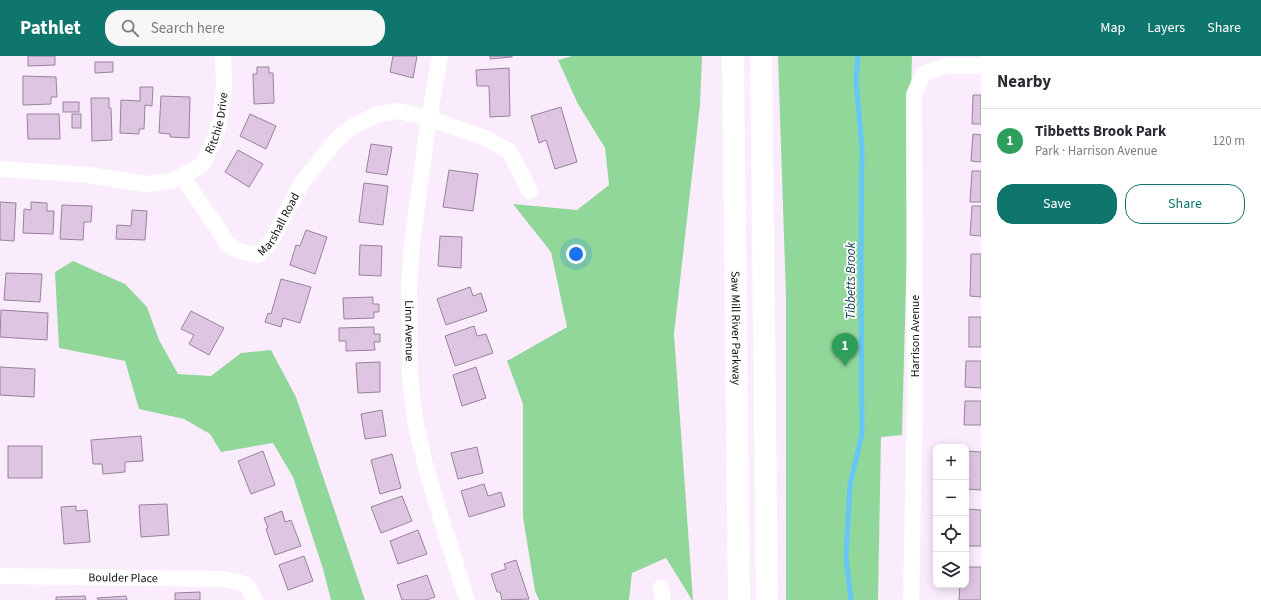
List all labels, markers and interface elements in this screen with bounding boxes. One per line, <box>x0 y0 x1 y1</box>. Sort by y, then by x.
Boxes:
search box <box>105 10 385 46</box>
text: Pathlet <box>20 15 81 42</box>
icon: search <box>119 17 141 39</box>
text: Search here <box>151 18 225 39</box>
text: Map <box>1100 18 1125 38</box>
text: Layers <box>1147 18 1185 38</box>
text: Share <box>1207 18 1241 38</box>
text: Nearby <box>997 70 1051 94</box>
street label: Ritchie Drive <box>200 91 232 157</box>
text: Tibbetts Brook Park <box>1035 121 1166 142</box>
text: 1 <box>1007 132 1013 150</box>
text: 120 m <box>1212 132 1245 150</box>
text: Park · Harrison Avenue <box>1035 142 1157 160</box>
button: Save <box>997 184 1117 224</box>
button: Share <box>1125 184 1245 224</box>
street label: Marshall Road <box>253 190 304 260</box>
water label: Tibbetts Brook <box>842 242 860 320</box>
your location <box>566 244 586 264</box>
street label: Saw Mill River Parkway <box>727 271 745 386</box>
street label: Harrison Avenue <box>907 295 924 377</box>
street label: Linn Avenue <box>401 300 418 362</box>
pin: 1 <box>832 333 858 366</box>
map controls <box>933 444 969 588</box>
button: + <box>933 444 969 480</box>
button: − <box>933 480 969 516</box>
button: locate <box>933 516 969 552</box>
button: layers <box>933 552 969 588</box>
street label: Boulder Place <box>88 569 158 587</box>

